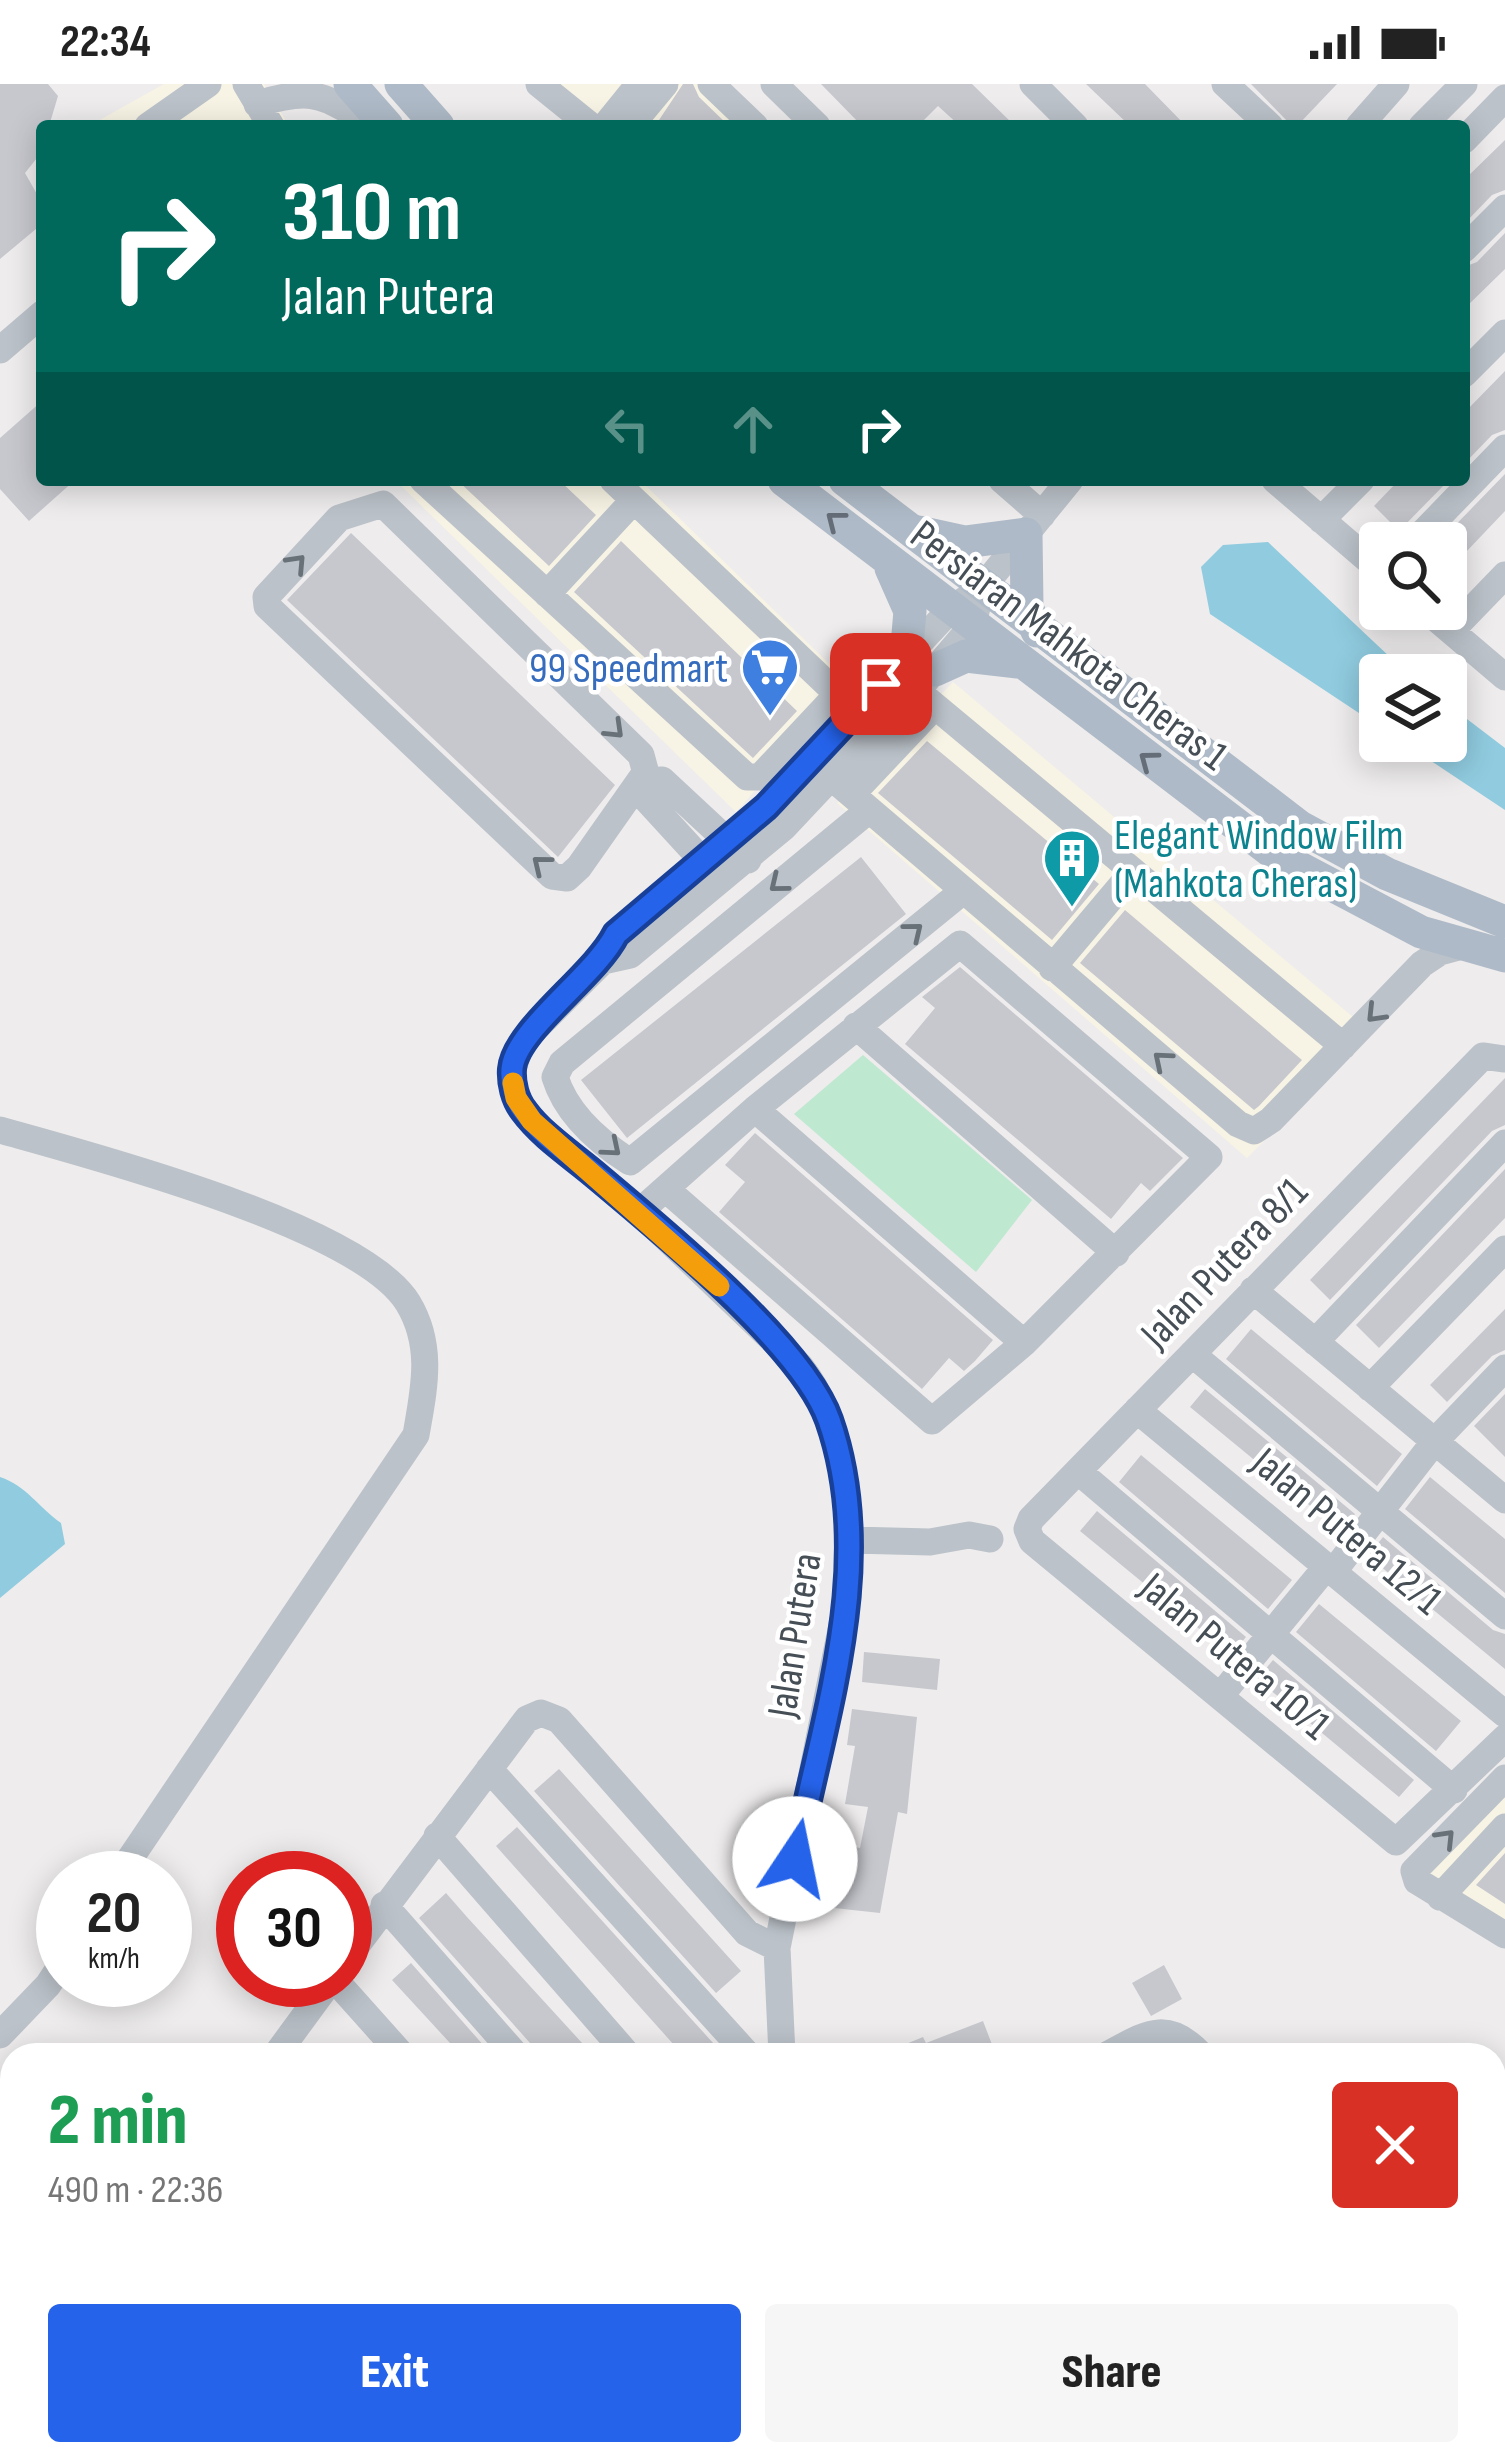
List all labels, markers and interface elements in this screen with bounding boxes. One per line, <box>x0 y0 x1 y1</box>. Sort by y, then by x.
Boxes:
text: 22:34 <box>60 15 151 70</box>
text: 310 m <box>282 163 461 264</box>
icon: right <box>84 168 240 324</box>
text: Jalan Putera <box>282 265 495 330</box>
icon: left <box>594 396 660 462</box>
icon: ahead <box>720 396 786 462</box>
icon: right <box>846 396 912 462</box>
street label: Persiaran Mahkota Cheras 1 <box>900 510 1237 782</box>
one-way arrow <box>827 513 849 534</box>
map controls <box>1359 522 1467 762</box>
button: search <box>1359 522 1467 630</box>
one-way arrow <box>283 555 305 577</box>
pin <box>830 633 932 735</box>
supermarket icon: 99 Speedmart <box>739 636 801 718</box>
place label: 99 Speedmart <box>529 644 728 695</box>
icon: arrive <box>848 651 914 717</box>
button: layers <box>1359 654 1467 762</box>
one-way arrow <box>601 716 623 738</box>
one-way arrow <box>1140 753 1162 774</box>
place label: Elegant Window Film (Mahkota Cheras) <box>1114 811 1403 910</box>
building icon: Elegant Window Film (Mahkota Cheras) <box>1041 827 1103 909</box>
one-way arrow <box>533 857 555 878</box>
one-way arrow <box>770 869 792 891</box>
one-way arrow <box>900 923 922 945</box>
one-way arrow <box>1367 1000 1389 1022</box>
one-way arrow <box>1154 1053 1176 1075</box>
one-way arrow <box>598 1133 620 1155</box>
street label: Jalan Putera 8/1 <box>1130 1168 1319 1360</box>
street label: Jalan Putera 12/1 <box>1240 1437 1452 1626</box>
street label: Jalan Putera <box>757 1550 834 1722</box>
street label: Jalan Putera 10/1 <box>1128 1562 1340 1751</box>
position arrow <box>732 1796 858 1922</box>
one-way arrow <box>1432 1830 1454 1852</box>
speed limit sign: 30 <box>216 1851 372 2007</box>
text: 20 <box>87 1878 141 1950</box>
text: km/h <box>88 1941 140 1977</box>
text: 2 min <box>48 2078 188 2165</box>
button: close <box>1332 2082 1458 2208</box>
text: 490 m · 22:36 <box>48 2167 223 2214</box>
button: Exit <box>48 2304 741 2442</box>
button: Share <box>765 2304 1458 2442</box>

